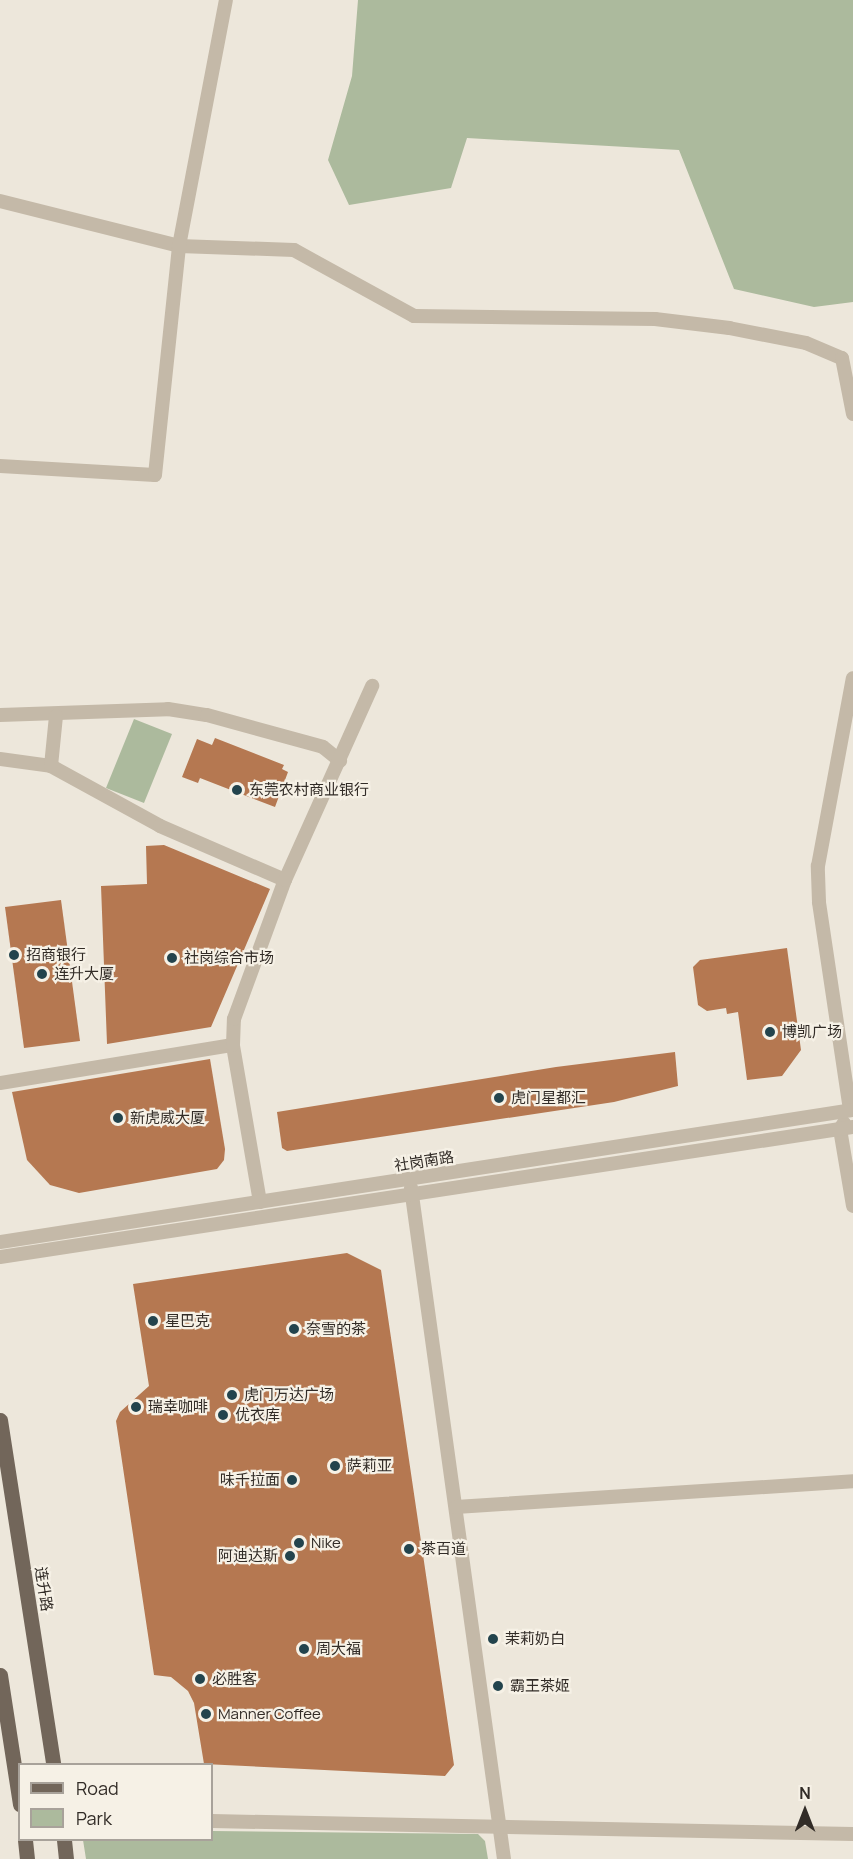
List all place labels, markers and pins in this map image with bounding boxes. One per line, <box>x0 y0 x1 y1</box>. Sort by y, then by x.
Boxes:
place label: 东莞农村商业银行 <box>249 781 369 799</box>
marker: 东莞农村商业银行 <box>230 783 244 797</box>
place label: 招商银行 <box>26 946 86 964</box>
marker: 招商银行 <box>7 948 21 962</box>
place label: 社岗综合市场 <box>184 949 274 967</box>
marker: 社岗综合市场 <box>165 951 179 965</box>
place label: 连升大厦 <box>54 965 114 983</box>
marker: 连升大厦 <box>35 967 49 981</box>
place label: 博凯广场 <box>782 1023 842 1041</box>
marker: 博凯广场 <box>763 1025 777 1039</box>
place label: 虎门星都汇 <box>511 1089 586 1107</box>
marker: 虎门星都汇 <box>492 1091 506 1105</box>
place label: 新虎威大厦 <box>130 1109 205 1127</box>
marker: 新虎威大厦 <box>111 1111 125 1125</box>
place label: 星巴克 <box>165 1312 210 1330</box>
marker: 星巴克 <box>146 1314 160 1328</box>
place label: 奈雪的茶 <box>306 1320 366 1338</box>
marker: 奈雪的茶 <box>287 1322 301 1336</box>
place label: 虎门万达广场 <box>244 1386 334 1404</box>
marker: 虎门万达广场 <box>225 1388 239 1402</box>
place label: 瑞幸咖啡 <box>148 1398 208 1416</box>
marker: 瑞幸咖啡 <box>129 1400 143 1414</box>
place label: 优衣库 <box>235 1406 280 1424</box>
marker: 优衣库 <box>216 1408 230 1422</box>
place label: 萨莉亚 <box>347 1457 392 1475</box>
marker: 萨莉亚 <box>328 1459 342 1473</box>
place label: 味千拉面 <box>220 1471 280 1489</box>
marker: 味千拉面 <box>285 1473 299 1487</box>
place label: Nike <box>311 1534 341 1552</box>
marker: Nike <box>292 1536 306 1550</box>
place label: 茶百道 <box>421 1540 466 1558</box>
marker: 茶百道 <box>402 1542 416 1556</box>
place label: 阿迪达斯 <box>218 1547 278 1565</box>
marker: 阿迪达斯 <box>283 1549 297 1563</box>
place label: 茉莉奶白 <box>505 1630 565 1648</box>
marker: 茉莉奶白 <box>486 1632 500 1646</box>
place label: 周大福 <box>316 1640 361 1658</box>
marker: 周大福 <box>297 1642 311 1656</box>
place label: 必胜客 <box>212 1670 257 1688</box>
marker: 必胜客 <box>193 1672 207 1686</box>
place label: 霸王茶姬 <box>510 1677 570 1695</box>
marker: 霸王茶姬 <box>491 1679 505 1693</box>
place label: Manner Coffee <box>218 1705 321 1723</box>
marker: Manner Coffee <box>199 1707 213 1721</box>

